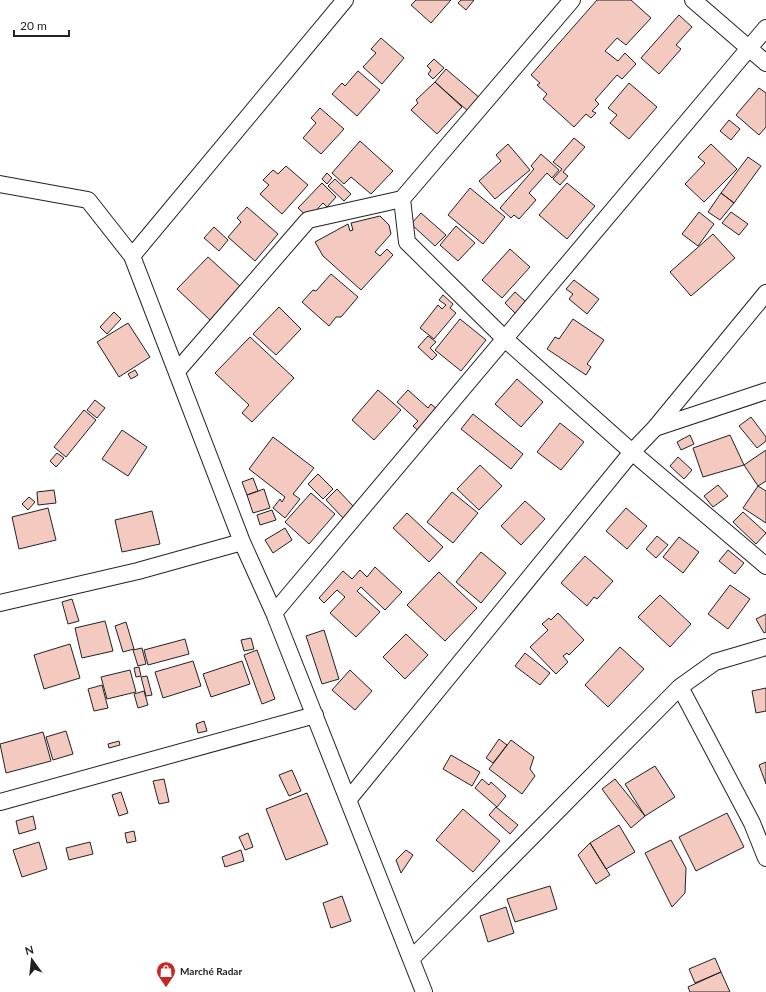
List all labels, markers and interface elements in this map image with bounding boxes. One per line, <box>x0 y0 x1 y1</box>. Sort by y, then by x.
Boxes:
scale bar <box>14 12 69 38</box>
text: 20 m <box>20 18 47 33</box>
north arrow <box>12 940 52 980</box>
text: N <box>24 942 35 957</box>
shop icon: Marché Radar <box>155 960 177 988</box>
place label: Marché Radar <box>180 965 242 977</box>

